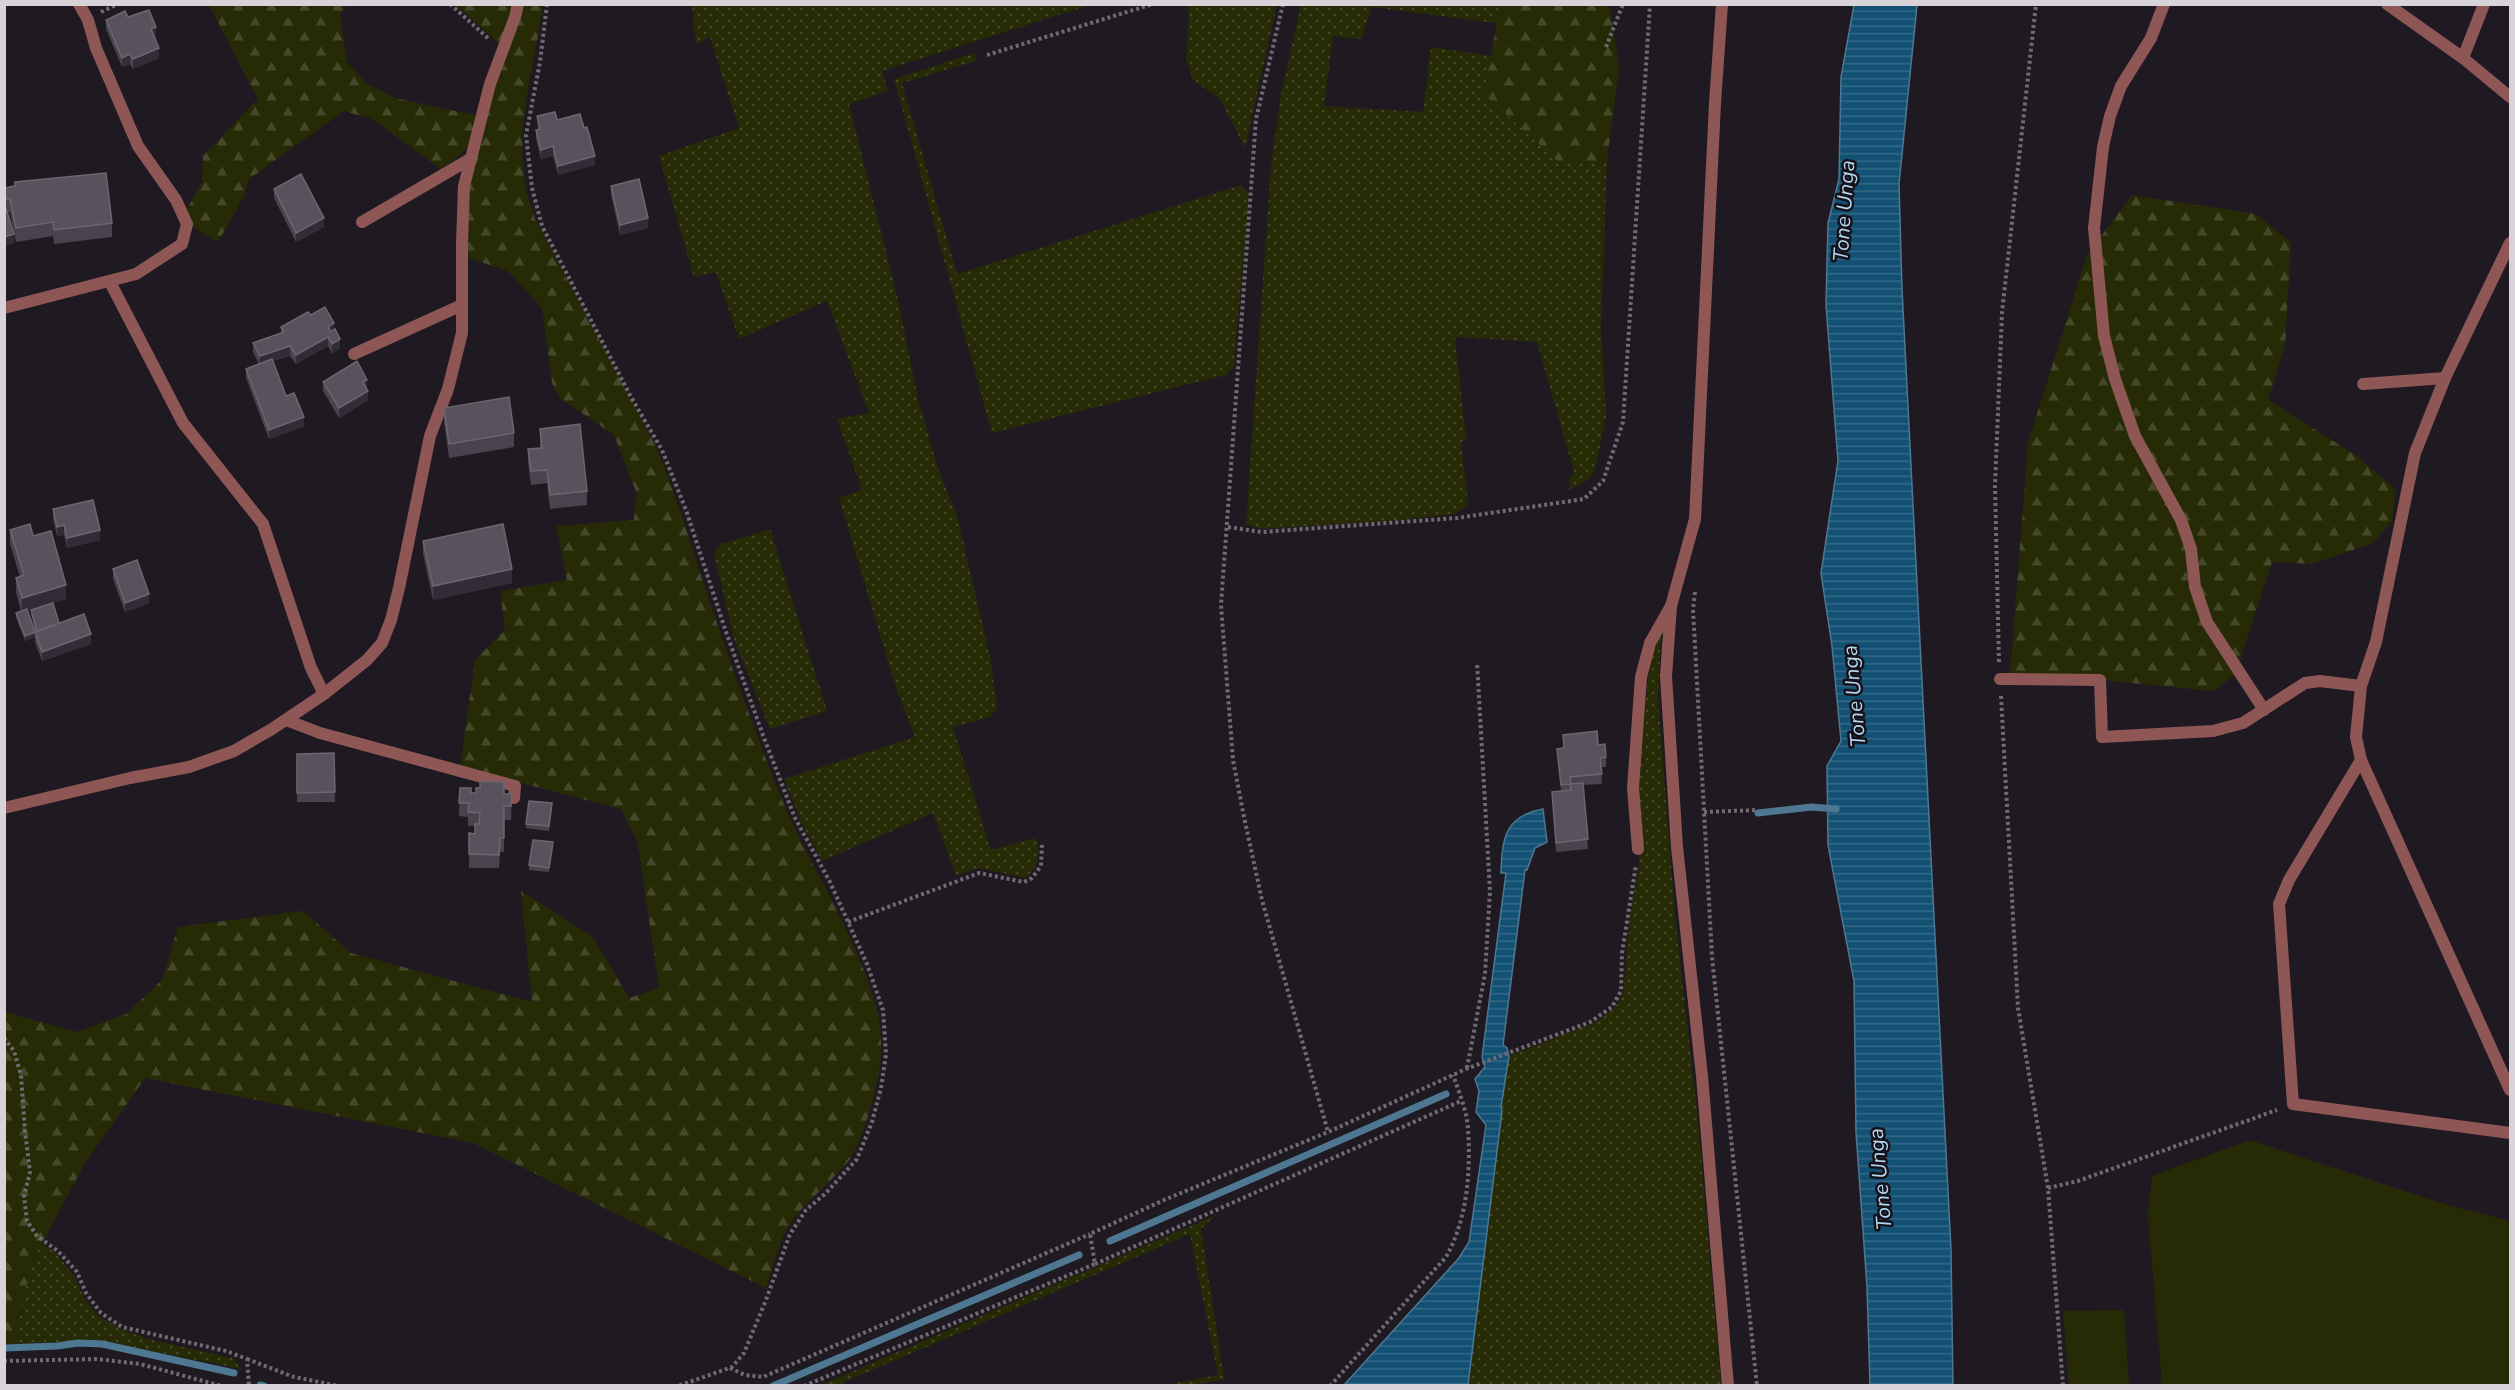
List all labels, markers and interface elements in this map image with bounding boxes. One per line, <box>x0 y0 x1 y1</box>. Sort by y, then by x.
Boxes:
water label: Tone Unga <box>1826 159 1862 263</box>
water label: Tone Unga <box>1836 644 1872 748</box>
water label: Tone Unga <box>1862 1127 1898 1231</box>

